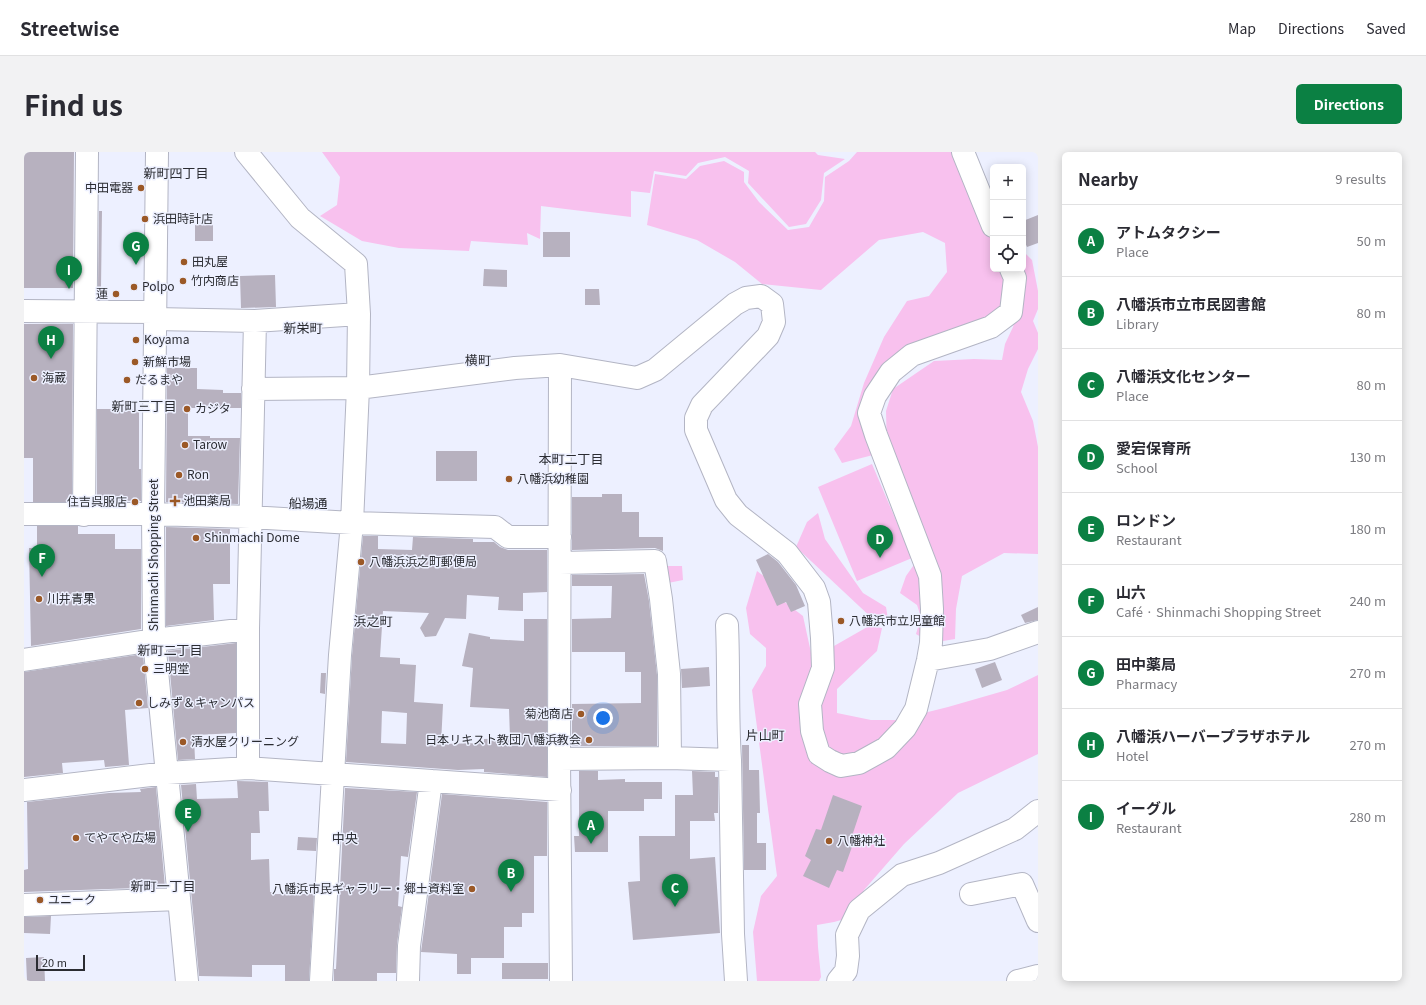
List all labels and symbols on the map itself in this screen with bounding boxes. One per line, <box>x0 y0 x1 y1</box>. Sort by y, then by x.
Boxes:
district label: 新町四丁目 <box>143 163 209 182</box>
place label: 中田電器 <box>85 178 133 195</box>
marker: 中田電器 <box>136 183 146 193</box>
place label: 浜田時計店 <box>153 209 213 226</box>
marker: 浜田時計店 <box>140 214 150 224</box>
pin: G <box>123 232 149 265</box>
place label: 田丸屋 <box>192 252 228 269</box>
pin: I <box>56 256 82 289</box>
marker: 田丸屋 <box>179 257 189 267</box>
place label: 竹内商店 <box>191 271 239 288</box>
marker: 竹内商店 <box>178 276 188 286</box>
place label: Polpo <box>142 277 175 294</box>
marker: Polpo <box>129 282 139 292</box>
place label: 蓮 <box>96 284 108 301</box>
marker: 蓮 <box>111 289 121 299</box>
district label: 新栄町 <box>283 318 323 337</box>
pin: H <box>38 326 64 359</box>
place label: Koyama <box>144 330 189 347</box>
marker: Koyama <box>131 335 141 345</box>
district label: 横町 <box>465 350 491 369</box>
place label: 新鮮市場 <box>143 352 191 369</box>
marker: 新鮮市場 <box>130 357 140 367</box>
place label: 海蔵 <box>42 368 66 385</box>
place label: だるまや <box>135 370 183 387</box>
marker: 海蔵 <box>29 373 39 383</box>
marker: だるまや <box>122 375 132 385</box>
district label: 新町三丁目 <box>111 396 177 415</box>
place label: カジタ <box>195 399 231 416</box>
marker: カジタ <box>182 404 192 414</box>
place label: Tarow <box>193 435 228 452</box>
marker: Tarow <box>180 440 190 450</box>
district label: 本町二丁目 <box>538 449 604 468</box>
place label: Ron <box>187 465 209 482</box>
place label: 八幡浜幼稚園 <box>517 469 589 486</box>
marker: Ron <box>174 470 184 480</box>
marker: 八幡浜幼稚園 <box>504 474 514 484</box>
street label: Shinmachi Shopping Street <box>144 478 161 631</box>
place label: 池田薬局 <box>183 491 231 508</box>
place label: 住吉呉服店 <box>67 492 127 509</box>
district label: 船場通 <box>288 493 328 512</box>
marker: 池田薬局 <box>170 496 180 506</box>
marker: 住吉呉服店 <box>130 497 140 507</box>
pin: D <box>867 525 893 558</box>
place label: Shinmachi Dome <box>204 528 300 545</box>
marker: Shinmachi Dome <box>191 533 201 543</box>
pin: F <box>29 544 55 577</box>
place label: 八幡浜浜之町郵便局 <box>369 552 477 569</box>
marker: 八幡浜浜之町郵便局 <box>356 557 366 567</box>
place label: 川井青果 <box>47 589 95 606</box>
marker: 川井青果 <box>34 594 44 604</box>
district label: 浜之町 <box>353 611 393 630</box>
place label: 八幡浜市立児童館 <box>849 611 945 628</box>
marker: 八幡浜市立児童館 <box>836 616 846 626</box>
district label: 新町二丁目 <box>137 640 203 659</box>
place label: 三明堂 <box>153 659 189 676</box>
marker: 三明堂 <box>140 664 150 674</box>
place label: しみず＆キャンパス <box>147 693 255 710</box>
marker: しみず＆キャンパス <box>134 698 144 708</box>
place label: 菊池商店 <box>525 704 573 721</box>
your location <box>593 708 613 728</box>
marker: 菊池商店 <box>576 709 586 719</box>
district label: 片山町 <box>745 725 785 744</box>
place label: 日本リキスト教団八幡浜教会 <box>425 730 581 747</box>
place label: 清水屋クリーニング <box>191 732 299 749</box>
marker: 日本リキスト教団八幡浜教会 <box>584 735 594 745</box>
marker: 清水屋クリーニング <box>178 737 188 747</box>
pin: E <box>175 799 201 832</box>
pin: A <box>578 811 604 844</box>
place label: てやてや広場 <box>84 828 156 845</box>
district label: 中央 <box>332 828 358 847</box>
place label: 八幡神社 <box>837 831 885 848</box>
marker: てやてや広場 <box>71 833 81 843</box>
marker: 八幡神社 <box>824 836 834 846</box>
pin: B <box>498 859 524 892</box>
pin: C <box>662 874 688 907</box>
district label: 新町一丁目 <box>130 876 196 895</box>
place label: 八幡浜市民ギャラリー・郷土資料室 <box>272 879 464 896</box>
marker: 八幡浜市民ギャラリー・郷土資料室 <box>467 884 477 894</box>
place label: ユニーク <box>48 890 96 907</box>
marker: ユニーク <box>35 895 45 905</box>
scale bar <box>36 953 85 972</box>

